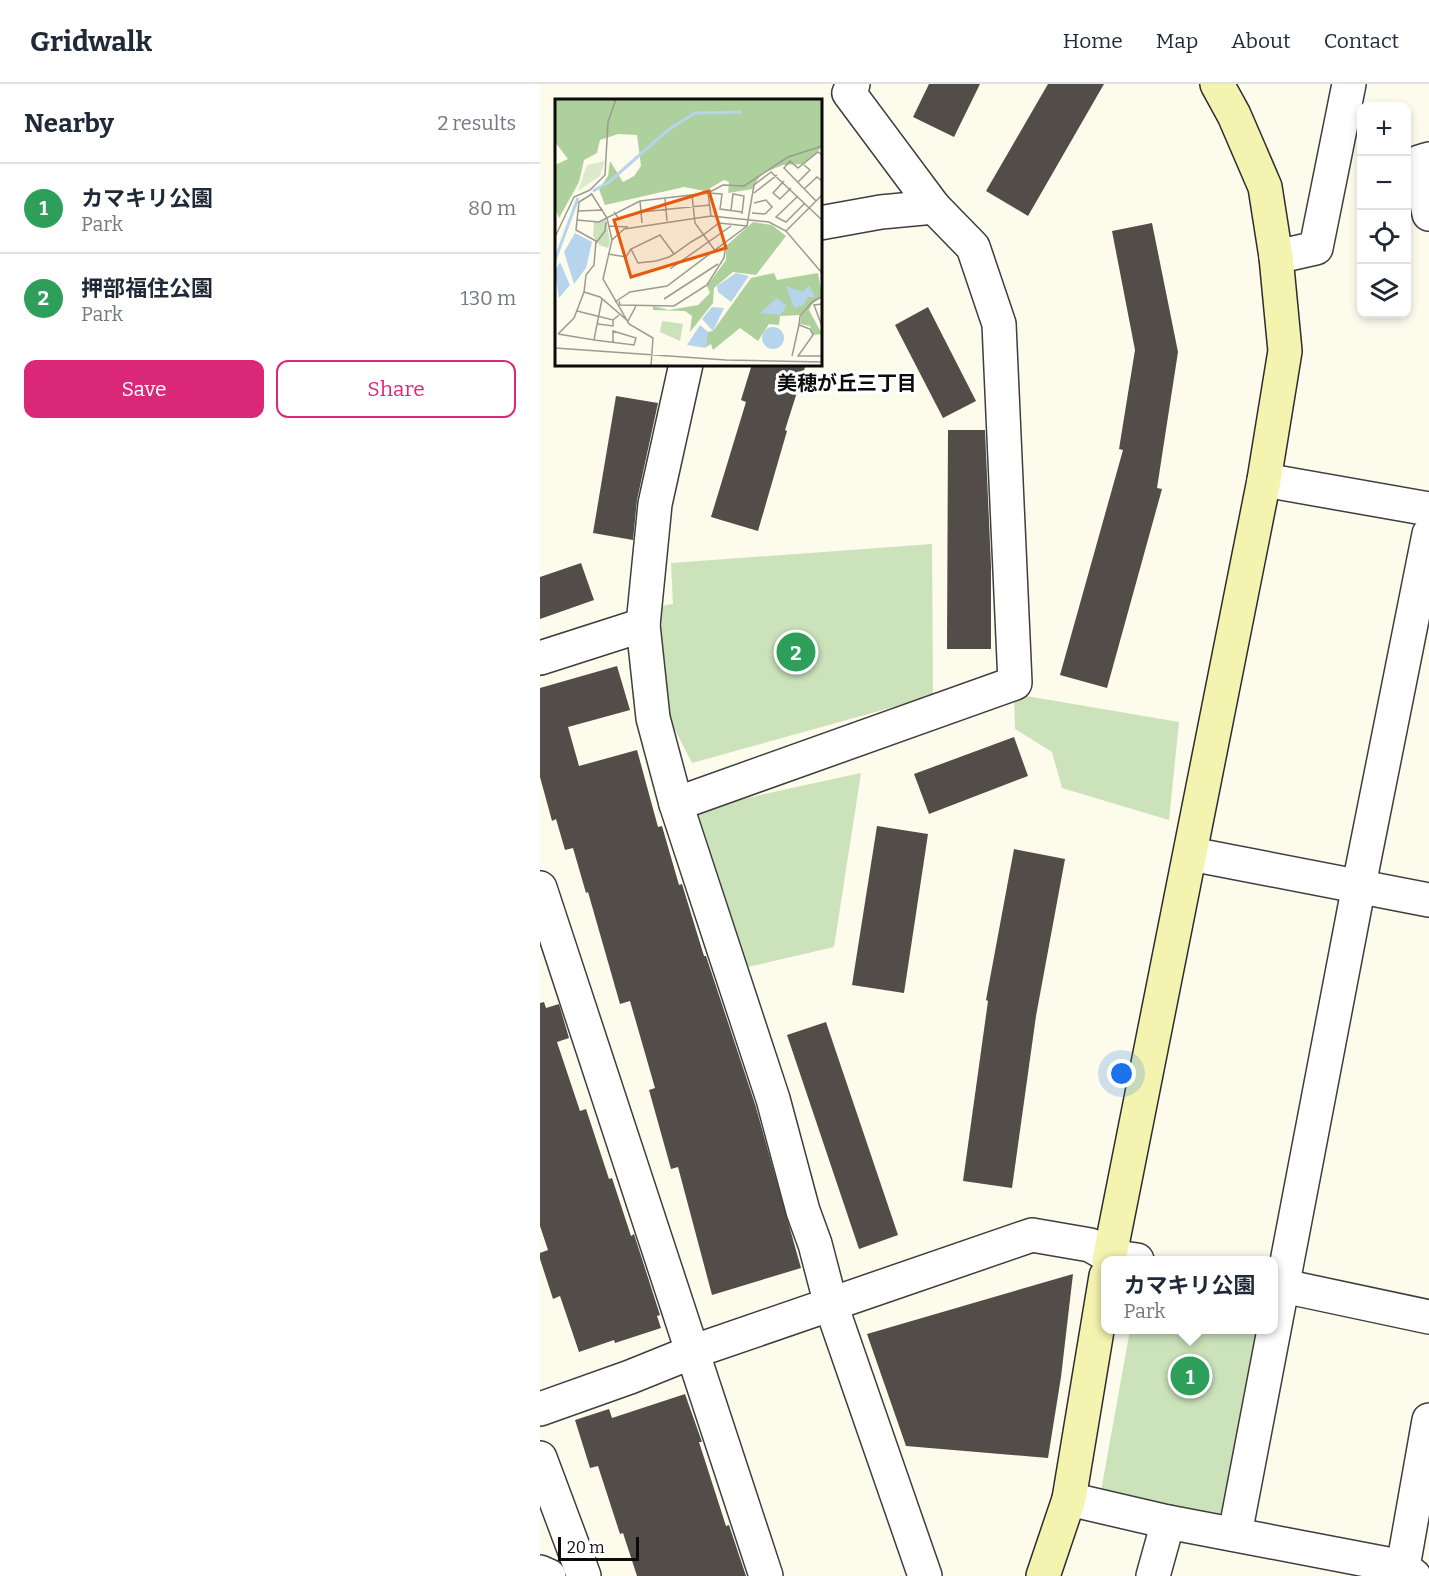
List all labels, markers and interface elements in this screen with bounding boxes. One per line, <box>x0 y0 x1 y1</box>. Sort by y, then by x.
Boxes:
text: Gridwalk <box>30 25 152 58</box>
text: Home <box>1063 28 1123 54</box>
text: Map <box>1156 28 1198 54</box>
text: About <box>1231 28 1291 54</box>
text: Contact <box>1324 28 1399 54</box>
inset map <box>555 99 822 366</box>
map controls <box>1357 102 1411 318</box>
button: + <box>1357 102 1411 156</box>
text: Nearby <box>24 108 114 139</box>
text: 2 results <box>437 111 516 135</box>
button: − <box>1357 156 1411 210</box>
text: カマキリ公園 <box>81 185 213 212</box>
text: 1 <box>39 196 48 220</box>
text: 80 m <box>468 196 516 220</box>
button: locate <box>1357 210 1411 264</box>
text: Park <box>81 212 123 236</box>
button: layers <box>1357 264 1411 318</box>
text: 押部福住公園 <box>81 275 213 302</box>
text: 2 <box>38 286 49 310</box>
text: 130 m <box>461 286 516 310</box>
text: Park <box>81 302 123 326</box>
button: Save <box>24 360 264 418</box>
button: Share <box>276 360 516 418</box>
district label: 美穂が丘三丁目 <box>777 371 917 395</box>
pin: 2 <box>776 630 816 674</box>
your location <box>1107 1059 1136 1088</box>
popup <box>1101 1256 1278 1334</box>
text: カマキリ公園 <box>1123 1272 1256 1299</box>
text: Park <box>1123 1299 1166 1323</box>
pin: 1 <box>1170 1354 1210 1398</box>
scale bar <box>558 1534 639 1562</box>
text: 20 m <box>567 1538 604 1557</box>

